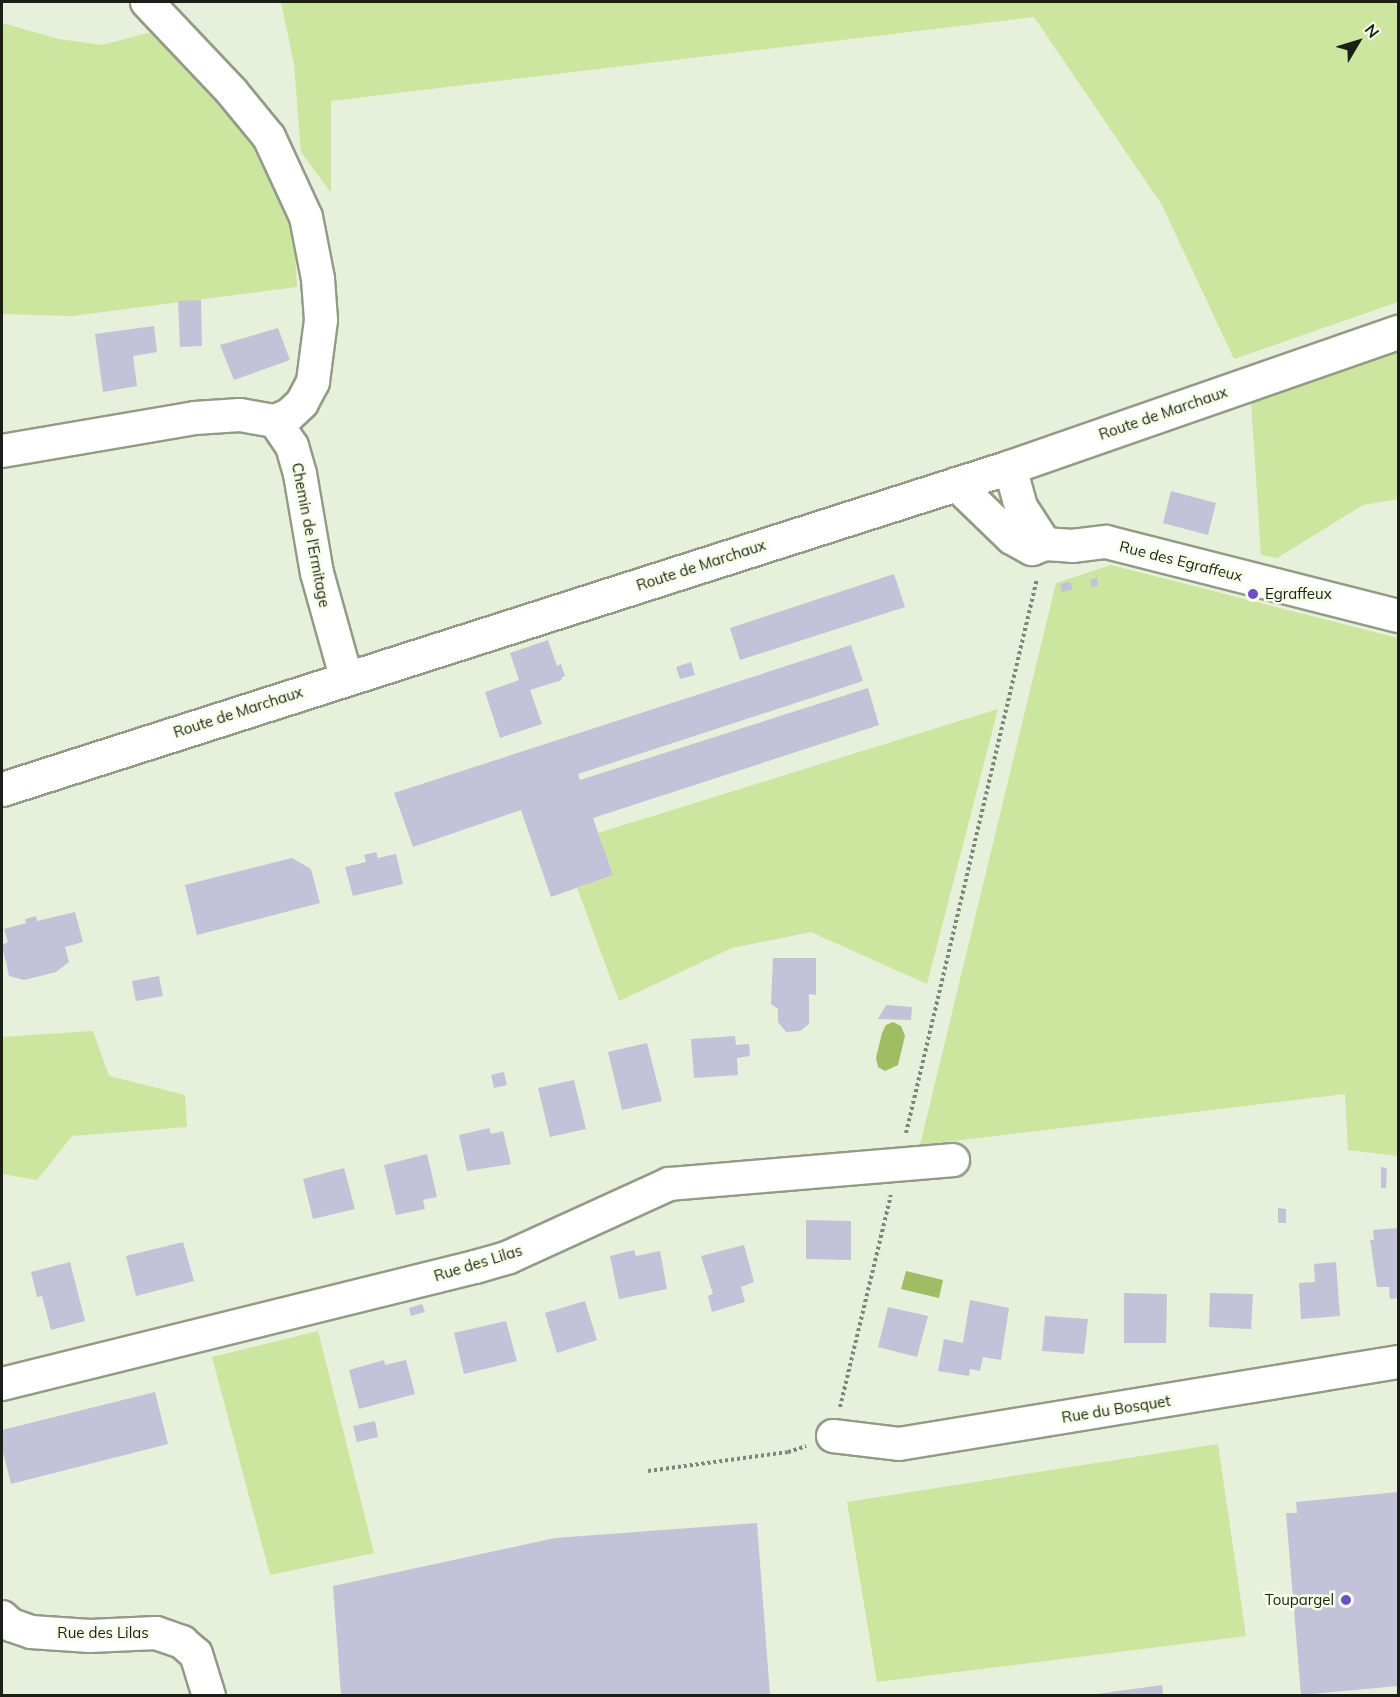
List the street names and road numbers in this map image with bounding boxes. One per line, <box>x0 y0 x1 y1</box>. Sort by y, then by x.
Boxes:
street label: Route de Marchaux <box>1096 383 1230 443</box>
street label: Chemin de l'Ermitage <box>288 461 334 609</box>
street label: Route de Marchaux <box>634 536 768 594</box>
street label: Rue des Egraffeux <box>1118 537 1244 585</box>
street label: Route de Marchaux <box>171 683 305 741</box>
street label: Rue des Lilas <box>432 1241 524 1285</box>
street label: Rue du Bosquet <box>1060 1392 1172 1426</box>
street label: Rue des Lilas <box>57 1624 149 1642</box>

